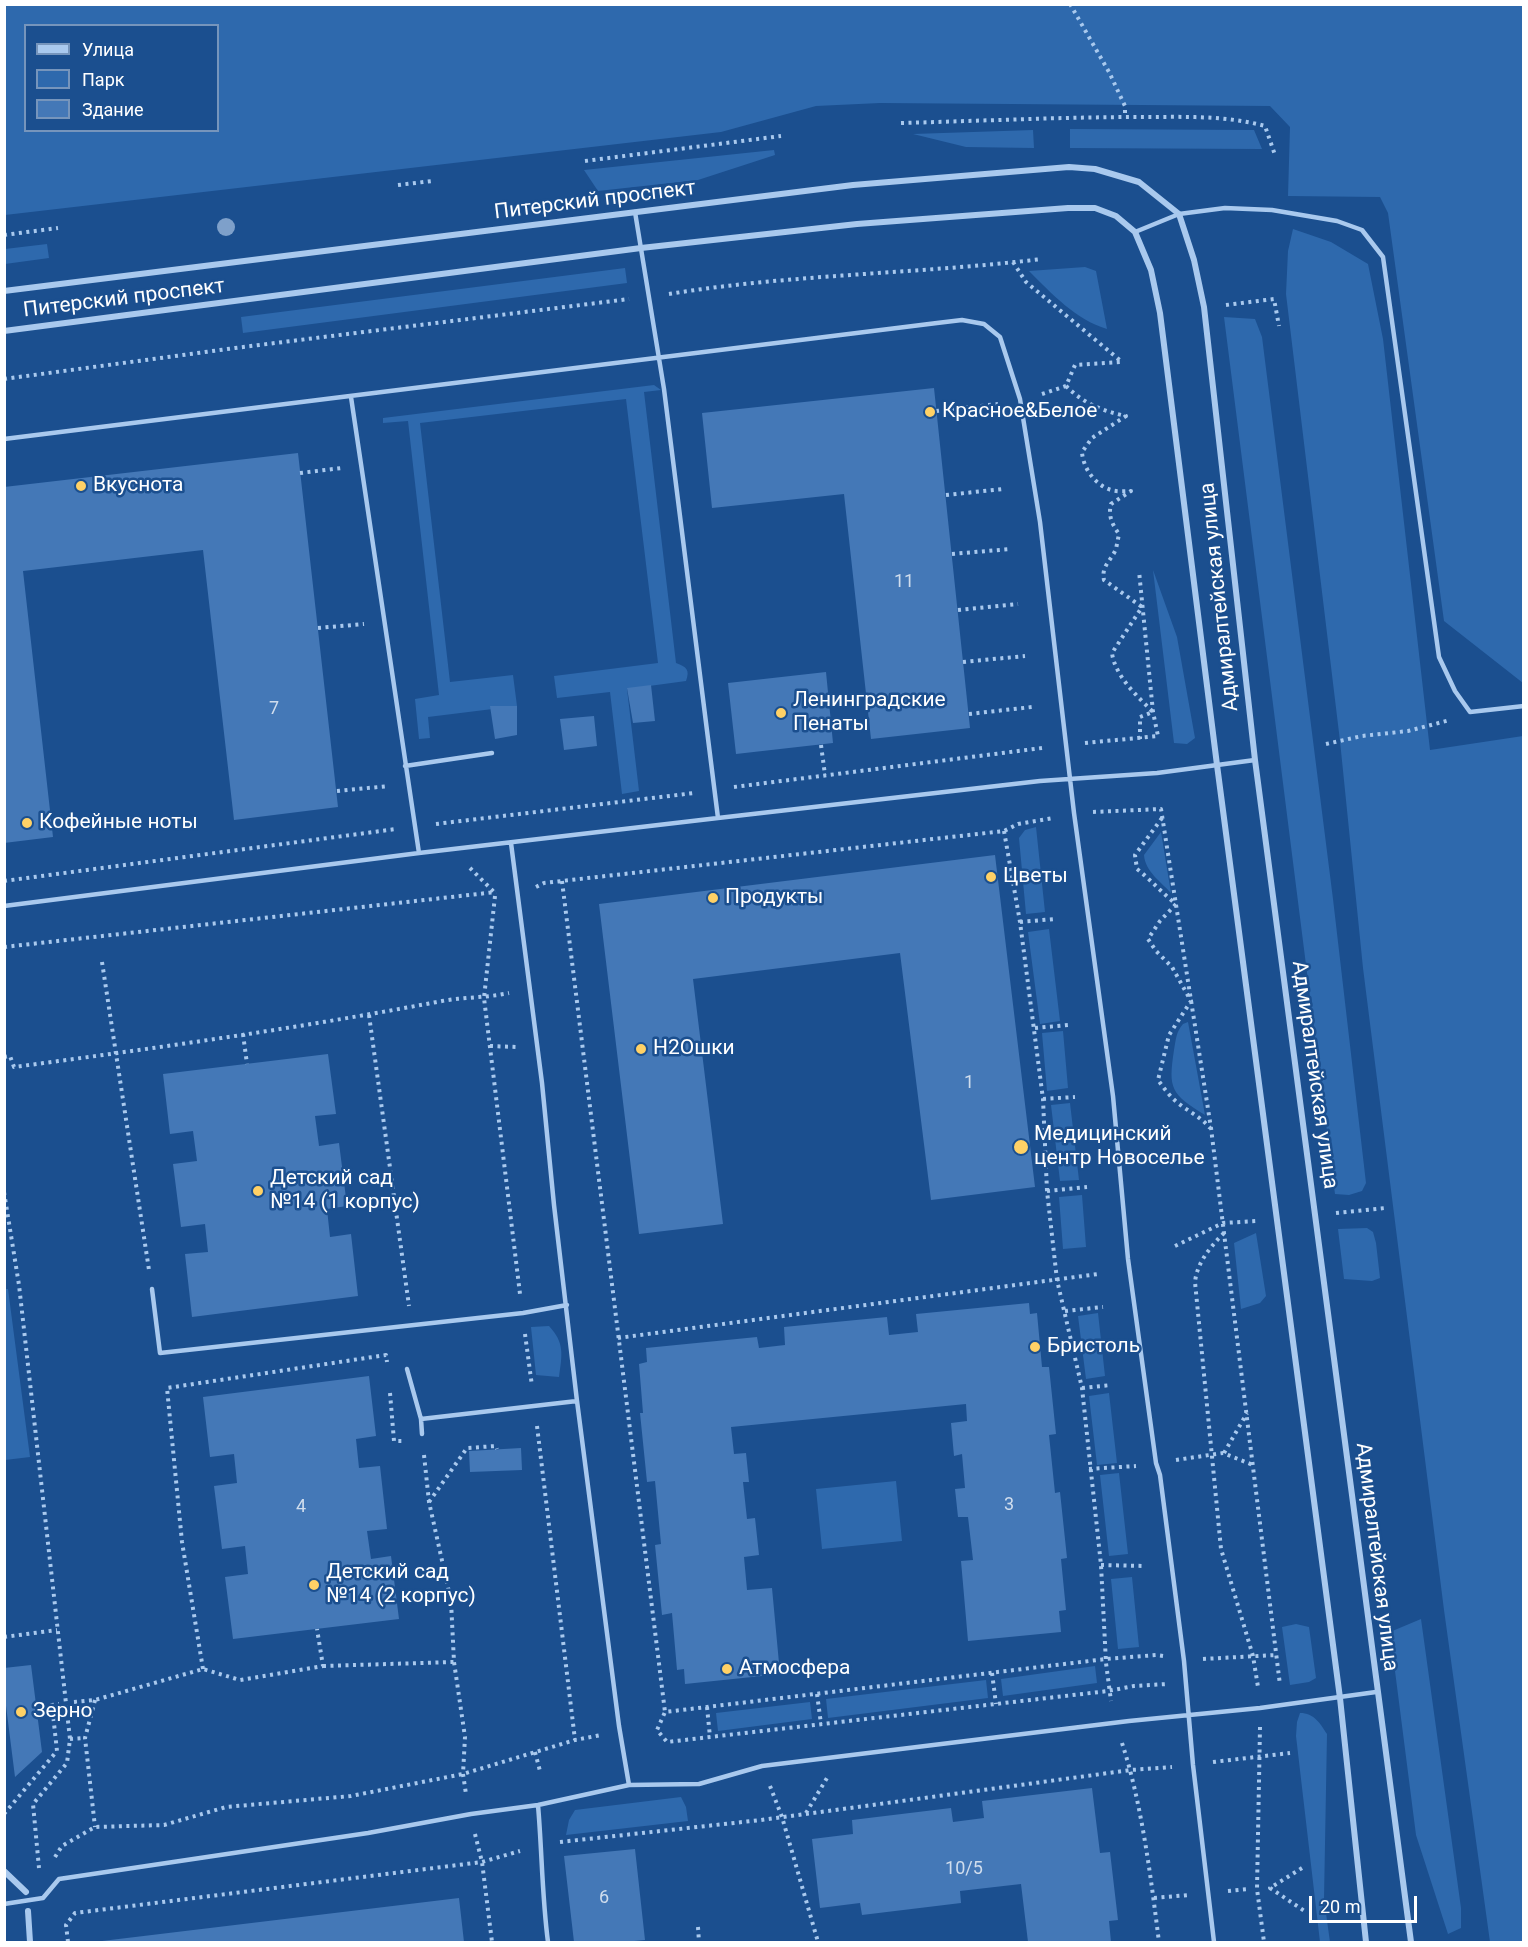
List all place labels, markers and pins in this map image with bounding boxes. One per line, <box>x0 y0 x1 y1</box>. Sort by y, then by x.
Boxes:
place label: Красное&Белое <box>942 399 1097 425</box>
marker: Красное&Белое <box>923 405 937 419</box>
place label: Вкуснота <box>93 473 183 499</box>
marker: Вкуснота <box>74 479 88 493</box>
place label: Ленинградские Пенаты <box>793 688 946 738</box>
marker: Ленинградские Пенаты <box>774 706 788 720</box>
place label: Кофейные ноты <box>39 810 198 836</box>
marker: Кофейные ноты <box>20 816 34 830</box>
place label: Цветы <box>1003 864 1068 890</box>
marker: Цветы <box>984 870 998 884</box>
place label: Продукты <box>725 885 823 911</box>
marker: Продукты <box>706 891 720 905</box>
place label: H2Oшки <box>653 1036 735 1062</box>
marker: H2Oшки <box>634 1042 648 1056</box>
place label: Медицинский центр Новоселье <box>1034 1122 1205 1172</box>
marker: Медицинский центр Новоселье <box>1012 1138 1030 1156</box>
place label: Детский сад №14 (1 корпус) <box>270 1166 420 1216</box>
marker: Детский сад №14 (1 корпус) <box>251 1184 265 1198</box>
place label: Бристоль <box>1047 1334 1140 1360</box>
marker: Бристоль <box>1028 1340 1042 1354</box>
place label: Детский сад №14 (2 корпус) <box>326 1560 476 1610</box>
marker: Детский сад №14 (2 корпус) <box>307 1578 321 1592</box>
place label: Атмосфера <box>739 1656 850 1682</box>
marker: Атмосфера <box>720 1662 734 1676</box>
place label: Зерно <box>33 1699 92 1725</box>
marker: Зерно <box>14 1705 28 1719</box>

